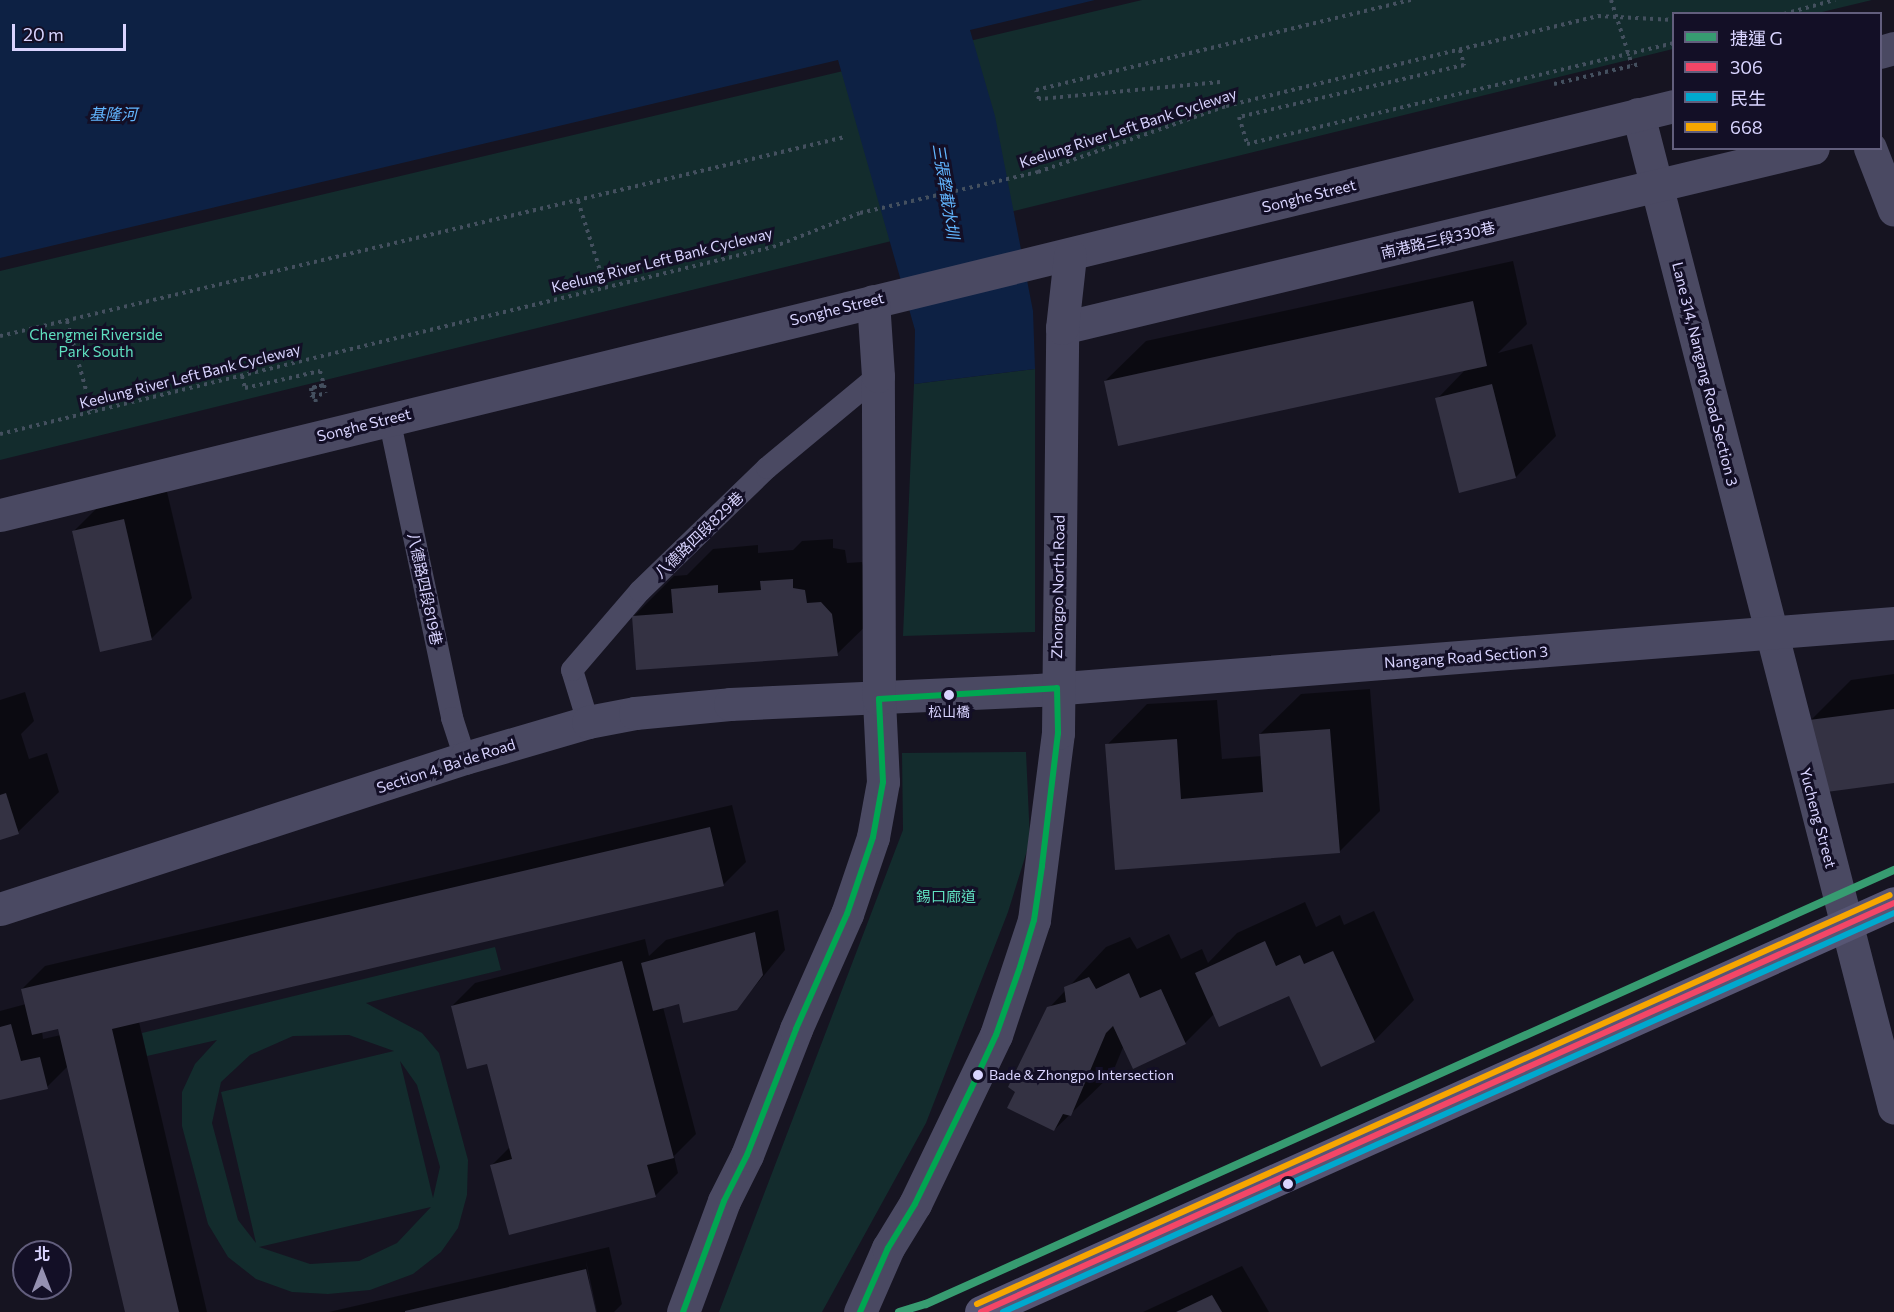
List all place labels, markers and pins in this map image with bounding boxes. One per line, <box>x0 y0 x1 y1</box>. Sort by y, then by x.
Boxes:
marker: 松山橋 <box>943 689 955 701</box>
place label: 松山橋 <box>928 704 970 720</box>
place label: Bade & Zhongpo Intersection <box>989 1067 1174 1083</box>
marker: Bade & Zhongpo Intersection <box>972 1069 984 1081</box>
unlabelled marker <box>1282 1178 1294 1190</box>

